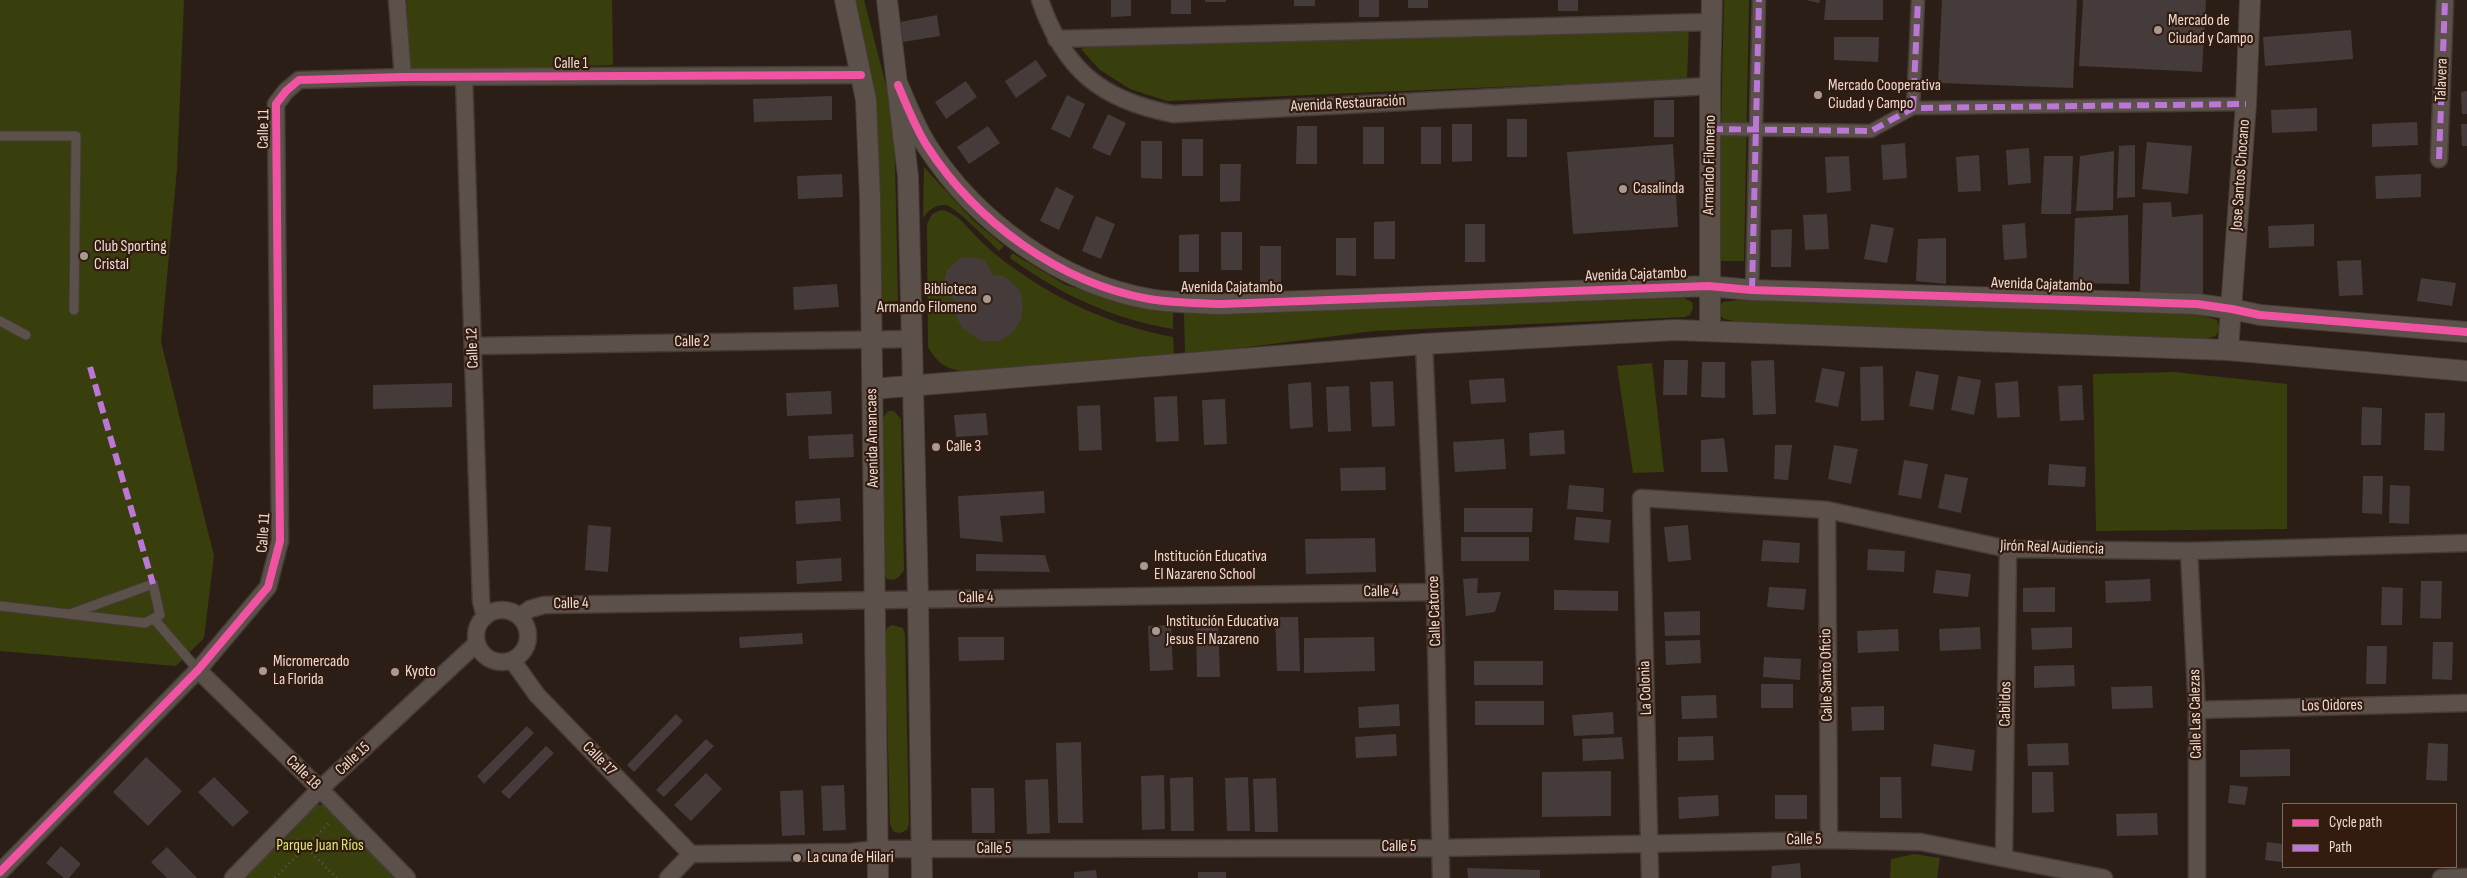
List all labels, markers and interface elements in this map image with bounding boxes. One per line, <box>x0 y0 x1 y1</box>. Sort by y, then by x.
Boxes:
place label: Mercado de Ciudad y Campo <box>2168 11 2253 49</box>
marker: Mercado de Ciudad y Campo <box>2152 24 2164 36</box>
street label: Calle 1 <box>554 54 588 74</box>
street label: Talavera <box>2432 58 2452 102</box>
place label: Mercado Cooperativa Ciudad y Campo <box>1828 76 1941 114</box>
marker: Mercado Cooperativa Ciudad y Campo <box>1812 89 1824 101</box>
street label: Avenida Restauración <box>1290 91 1406 117</box>
street label: Calle 11 <box>254 109 274 149</box>
street label: Armando Filomeno <box>1700 115 1720 215</box>
street label: Jose Santos Chocano <box>2228 119 2254 231</box>
place label: Casalinda <box>1633 179 1684 199</box>
marker: Casalinda <box>1617 183 1629 195</box>
place label: Club Sporting Cristal <box>94 237 167 275</box>
marker: Club Sporting Cristal <box>78 250 90 262</box>
street label: Avenida Cajatambo <box>1585 264 1687 286</box>
street label: Avenida Cajatambo <box>1991 274 2093 296</box>
street label: Avenida Cajatambo <box>1181 278 1283 298</box>
place label: Biblioteca Armando Filomeno <box>877 280 977 318</box>
marker: Biblioteca Armando Filomeno <box>981 293 993 305</box>
street label: Calle 12 <box>463 327 483 369</box>
street label: Calle 2 <box>674 332 710 352</box>
street label: Avenida Amancaes <box>863 388 883 488</box>
place label: Calle 3 <box>946 437 981 457</box>
marker: Calle 3 <box>930 441 942 453</box>
street label: Calle 11 <box>253 512 275 554</box>
street label: Jirón Real Audiencia <box>2000 537 2104 559</box>
place label: Institución Educativa El Nazareno School <box>1154 547 1267 585</box>
marker: Institución Educativa El Nazareno School <box>1138 560 1150 572</box>
street label: Calle Catorce <box>1424 575 1446 647</box>
street label: Calle 4 <box>1363 582 1399 602</box>
street label: Calle 4 <box>958 588 994 608</box>
street label: Calle 4 <box>553 594 589 614</box>
place label: Institución Educativa Jesus El Nazareno <box>1166 612 1279 650</box>
marker: Institución Educativa Jesus El Nazareno <box>1150 625 1162 637</box>
street label: Calle Santo Oficio <box>1817 628 1837 722</box>
place label: Micromercado La Florida <box>273 652 349 690</box>
street label: La Colonia <box>1635 660 1657 716</box>
place label: Kyoto <box>405 662 436 682</box>
marker: Micromercado La Florida <box>257 665 269 677</box>
marker: Kyoto <box>389 666 401 678</box>
street label: Calle Las Calezas <box>2186 669 2206 759</box>
street label: Cabildos <box>1996 681 2016 727</box>
street label: Los Oidores <box>2301 696 2363 716</box>
street label: Calle 15 <box>332 738 374 780</box>
street label: Calle 17 <box>578 738 620 780</box>
street label: Calle 18 <box>282 752 324 794</box>
legend <box>2282 803 2457 868</box>
text: Cycle path <box>2329 813 2382 832</box>
street label: Calle 5 <box>1786 830 1822 850</box>
park label: Parque Juan Ríos <box>276 836 364 856</box>
street label: Calle 5 <box>1382 837 1416 857</box>
text: Path <box>2329 838 2352 857</box>
street label: Calle 5 <box>977 839 1011 859</box>
place label: La cuna de Hilari <box>807 848 894 868</box>
marker: La cuna de Hilari <box>791 852 803 864</box>

